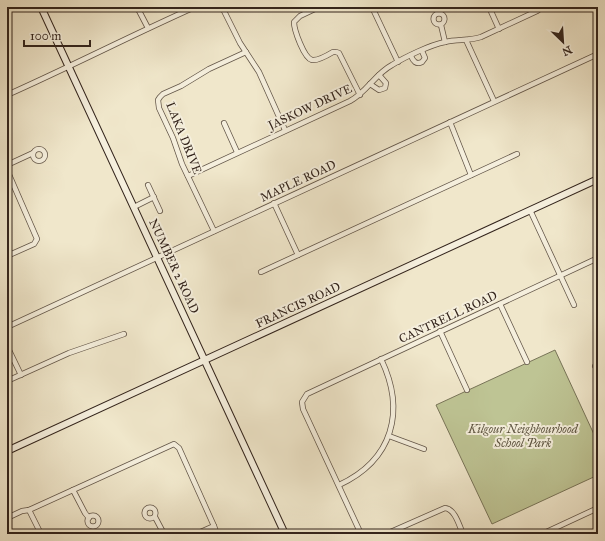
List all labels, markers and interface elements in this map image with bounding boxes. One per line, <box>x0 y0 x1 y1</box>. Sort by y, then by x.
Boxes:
scale bar <box>24 22 90 48</box>
north arrow <box>543 22 583 62</box>
text: 100 m <box>30 29 61 43</box>
text: N <box>559 43 574 59</box>
street label: JASKOW DRIVE <box>264 81 355 134</box>
street label: LAKA DRIVE <box>163 100 205 176</box>
street label: MAPLE ROAD <box>258 157 338 205</box>
street label: NUMBER 2 ROAD <box>146 216 202 316</box>
street label: FRANCIS ROAD <box>253 279 343 331</box>
street label: CANTRELL ROAD <box>397 288 499 346</box>
park label: Kilgour Neighbourhood School Park <box>467 422 578 450</box>

